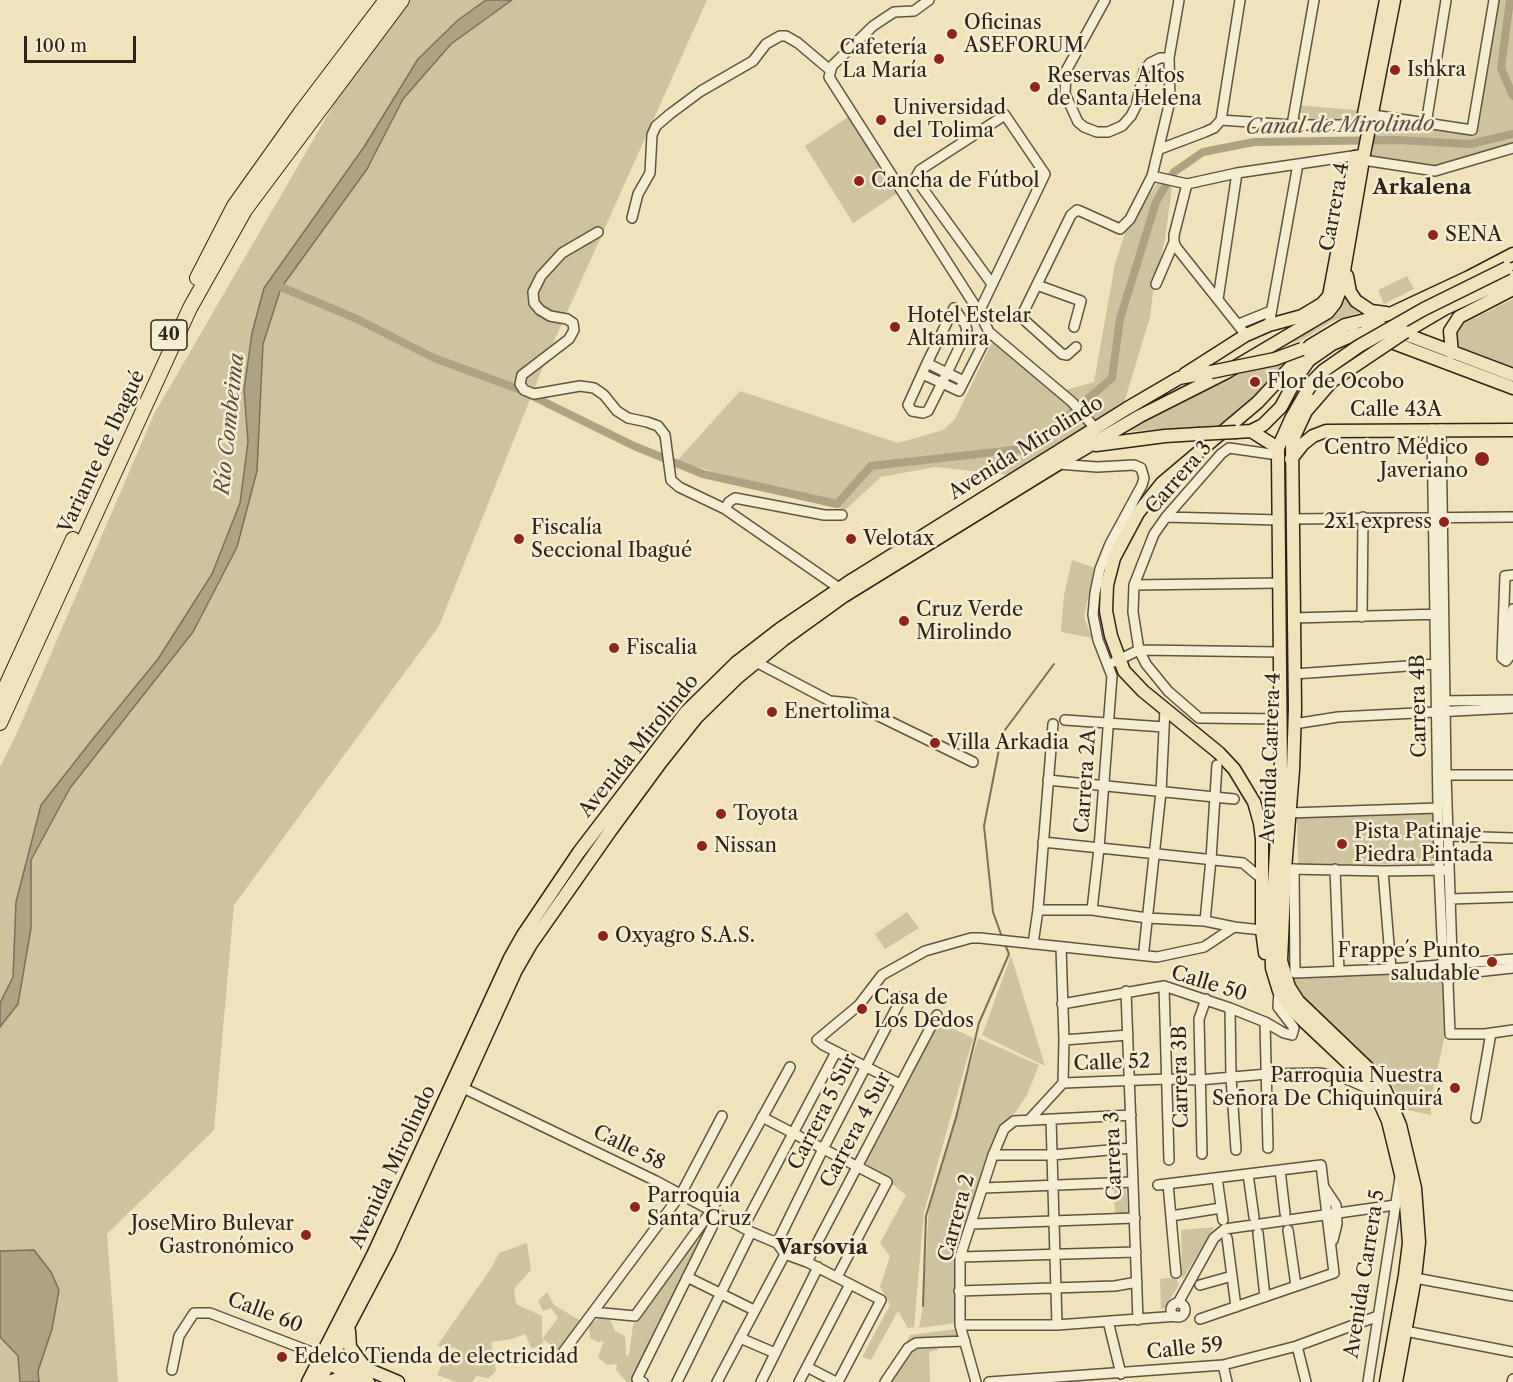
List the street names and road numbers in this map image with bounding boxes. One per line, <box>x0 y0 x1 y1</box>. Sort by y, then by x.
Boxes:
street label: Carrera 4 <box>1315 161 1355 253</box>
road number: 40 <box>151 320 187 350</box>
street label: Variante de Ibagué <box>54 367 150 537</box>
street label: Avenida Mirolindo <box>944 391 1108 505</box>
street label: Calle 43A <box>1350 398 1442 422</box>
street label: Carrera 3 <box>1141 437 1217 519</box>
street label: Carrera 4B <box>1406 654 1432 758</box>
street label: Avenida Mirolindo <box>574 670 704 822</box>
street label: Avenida Carrera 4 <box>1256 672 1286 844</box>
street label: Carrera 2A <box>1070 728 1102 834</box>
street label: Calle 50 <box>1168 961 1250 1007</box>
street label: Carrera 3B <box>1168 1025 1194 1129</box>
street label: Carrera 5 Sur <box>784 1050 862 1174</box>
street label: Calle 52 <box>1073 1050 1151 1076</box>
street label: Carrera 4 Sur <box>815 1068 897 1192</box>
street label: Avenida Mirolindo <box>345 1082 441 1252</box>
street label: Carrera 3 <box>1100 1111 1128 1201</box>
street label: Calle 58 <box>589 1120 669 1176</box>
street label: Carrera 2 <box>934 1172 980 1264</box>
street label: Avenida Carrera 5 <box>1340 1188 1390 1360</box>
street label: Calle 60 <box>224 1288 306 1338</box>
street label: Calle 59 <box>1145 1333 1225 1365</box>

